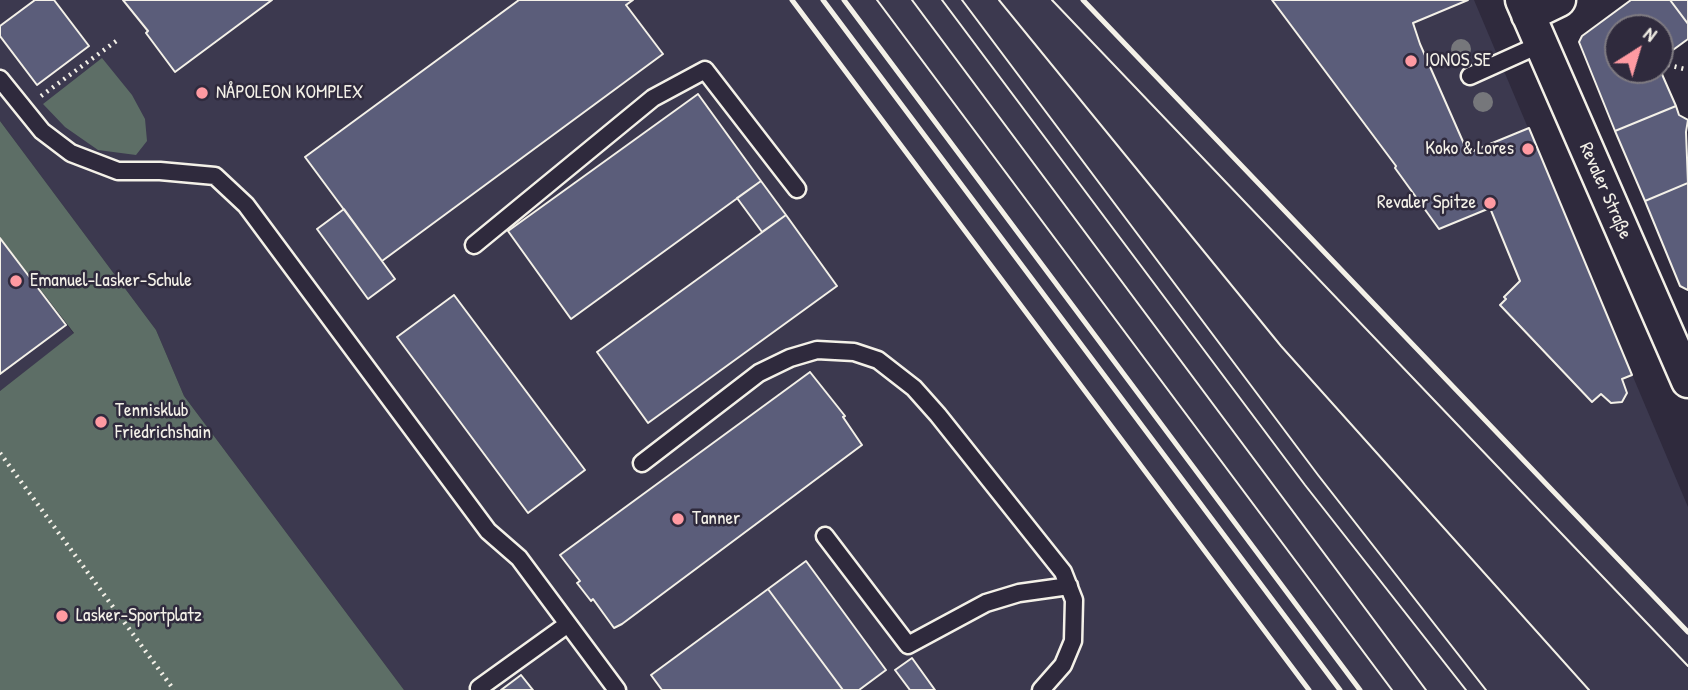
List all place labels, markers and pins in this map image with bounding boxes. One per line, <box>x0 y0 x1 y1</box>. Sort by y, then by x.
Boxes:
place label: IONOS SE <box>1425 50 1491 72</box>
marker: IONOS SE <box>1403 53 1419 69</box>
place label: NÅPOLEON KOMPLEX <box>216 82 363 104</box>
marker: NÅPOLEON KOMPLEX <box>194 85 210 101</box>
place label: Koko & Lores <box>1425 138 1514 160</box>
marker: Koko & Lores <box>1520 141 1536 157</box>
place label: Revaler Spitze <box>1377 192 1476 214</box>
marker: Revaler Spitze <box>1482 195 1498 211</box>
place label: Emanuel-Lasker-Schule <box>30 270 192 292</box>
marker: Emanuel-Lasker-Schule <box>8 273 24 289</box>
place label: Tennisklub Friedrichshain <box>115 400 211 444</box>
marker: Tennisklub Friedrichshain <box>93 414 109 430</box>
place label: Tanner <box>692 508 740 530</box>
marker: Tanner <box>670 511 686 527</box>
place label: Lasker-Sportplatz <box>76 605 202 627</box>
marker: Lasker-Sportplatz <box>54 608 70 624</box>

